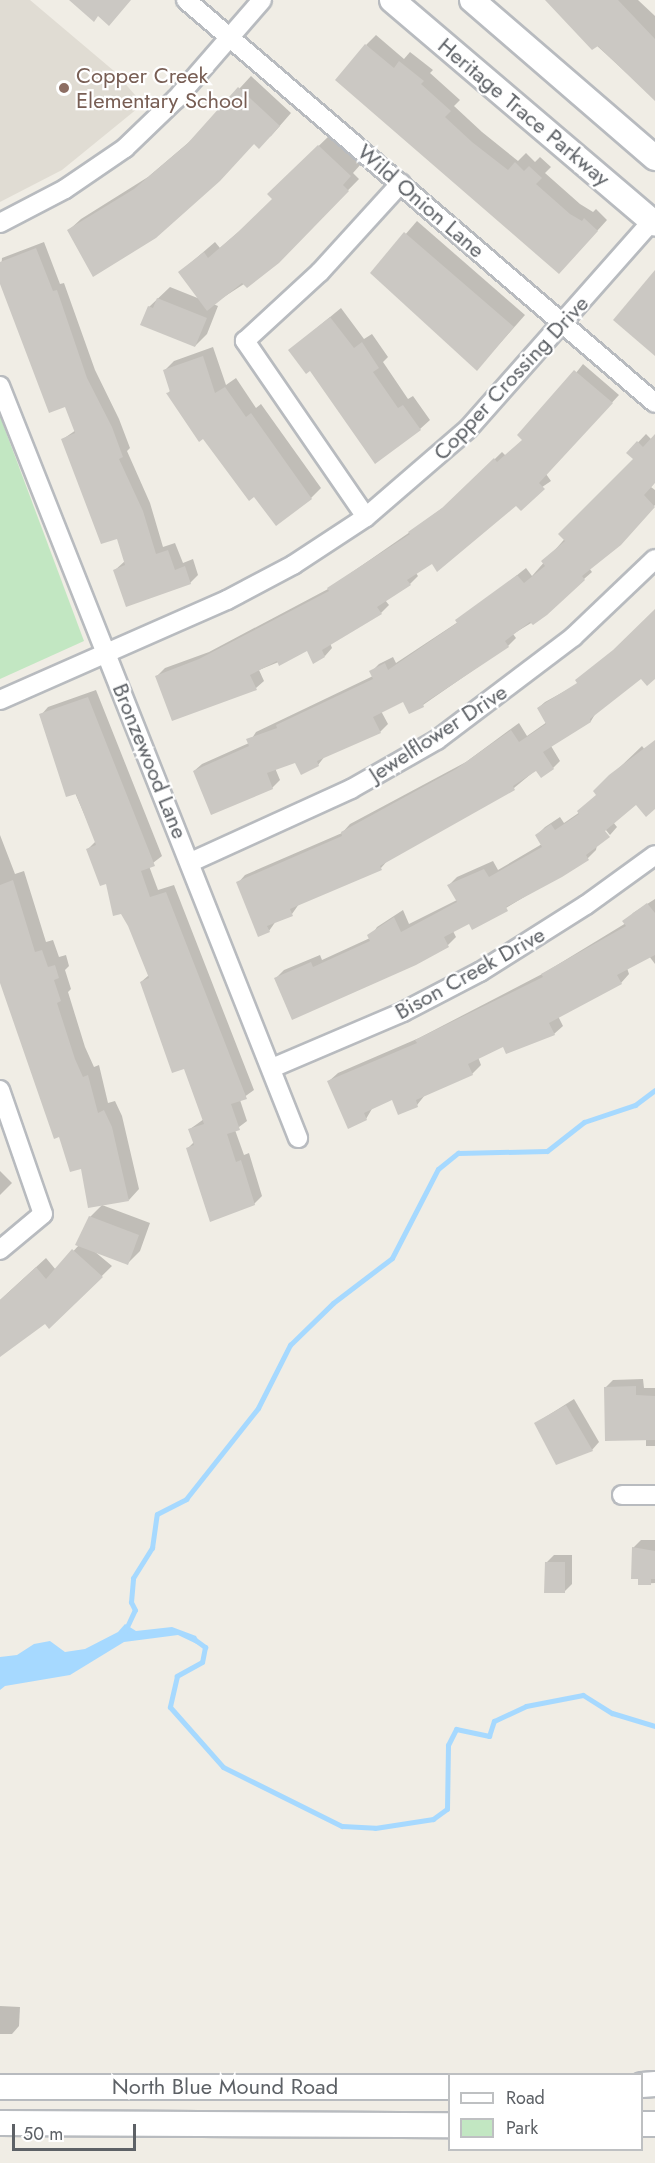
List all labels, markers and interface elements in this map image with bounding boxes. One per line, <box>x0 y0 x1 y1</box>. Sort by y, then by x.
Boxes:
street label: Heritage Trace Parkway <box>433 32 615 192</box>
place label: Copper Creek Elementary School <box>76 62 248 113</box>
marker: Copper Creek Elementary School <box>57 81 71 95</box>
street label: Wild Onion Lane <box>352 139 490 263</box>
street label: Copper Crossing Drive <box>428 290 594 466</box>
street label: Jewelflower Drive <box>364 679 512 787</box>
street label: Bronzewood Lane <box>107 680 193 842</box>
street label: Bison Creek Drive <box>391 921 549 1025</box>
legend <box>448 2073 643 2151</box>
street label: North Blue Mound Road <box>112 2074 338 2100</box>
text: Road <box>506 2085 545 2111</box>
scale bar <box>15 2112 140 2150</box>
text: Park <box>506 2115 538 2141</box>
text: 50 m <box>23 2121 63 2147</box>

